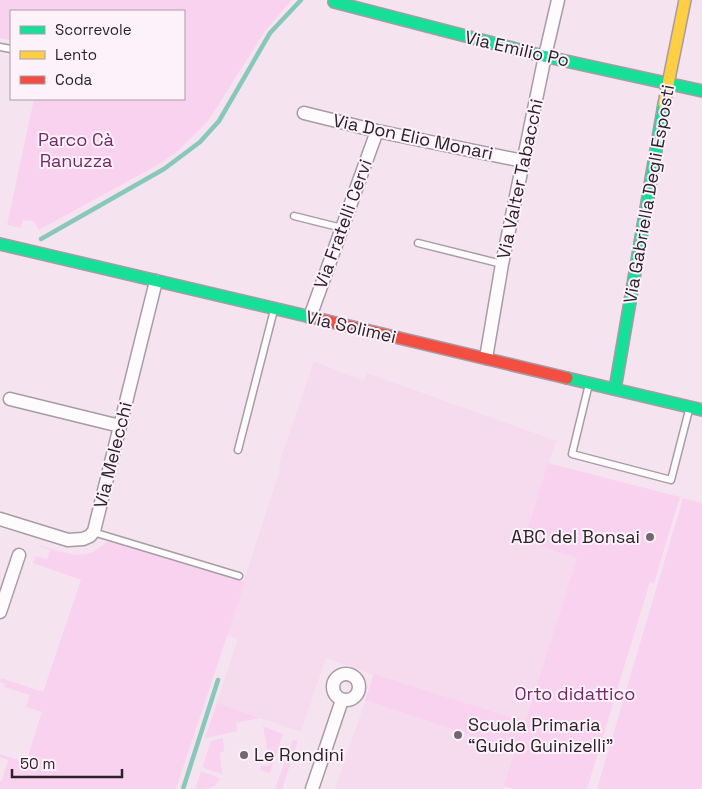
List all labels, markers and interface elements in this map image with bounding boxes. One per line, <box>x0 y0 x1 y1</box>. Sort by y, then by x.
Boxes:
legend <box>10 10 185 100</box>
text: Scorrevole <box>55 20 132 39</box>
street label: Via Emilio Po <box>463 25 572 72</box>
text: Lento <box>55 45 97 64</box>
text: Coda <box>55 70 93 89</box>
street label: Via Gabriella Degli Esposti <box>618 83 679 305</box>
street label: Via Valter Tabacchi <box>491 97 548 261</box>
street label: Via Don Elio Monari <box>331 108 495 165</box>
park label: Parco Cà Ranuzza <box>38 128 114 172</box>
street label: Via Fratelli Cervi <box>308 156 377 292</box>
street label: Via Solimei <box>304 305 399 348</box>
street label: Via Melecchi <box>88 399 137 510</box>
place label: ABC del Bonsai <box>511 525 640 548</box>
marker: ABC del Bonsai <box>644 531 656 543</box>
park label: Orto didattico <box>515 682 635 705</box>
place label: Scuola Primaria “Guido Guinizelli” <box>468 713 613 757</box>
marker: Scuola Primaria “Guido Guinizelli” <box>452 729 464 741</box>
place label: Le Rondini <box>254 743 344 766</box>
scale bar <box>12 746 122 778</box>
marker: Le Rondini <box>238 749 250 761</box>
text: 50 m <box>20 754 55 773</box>

